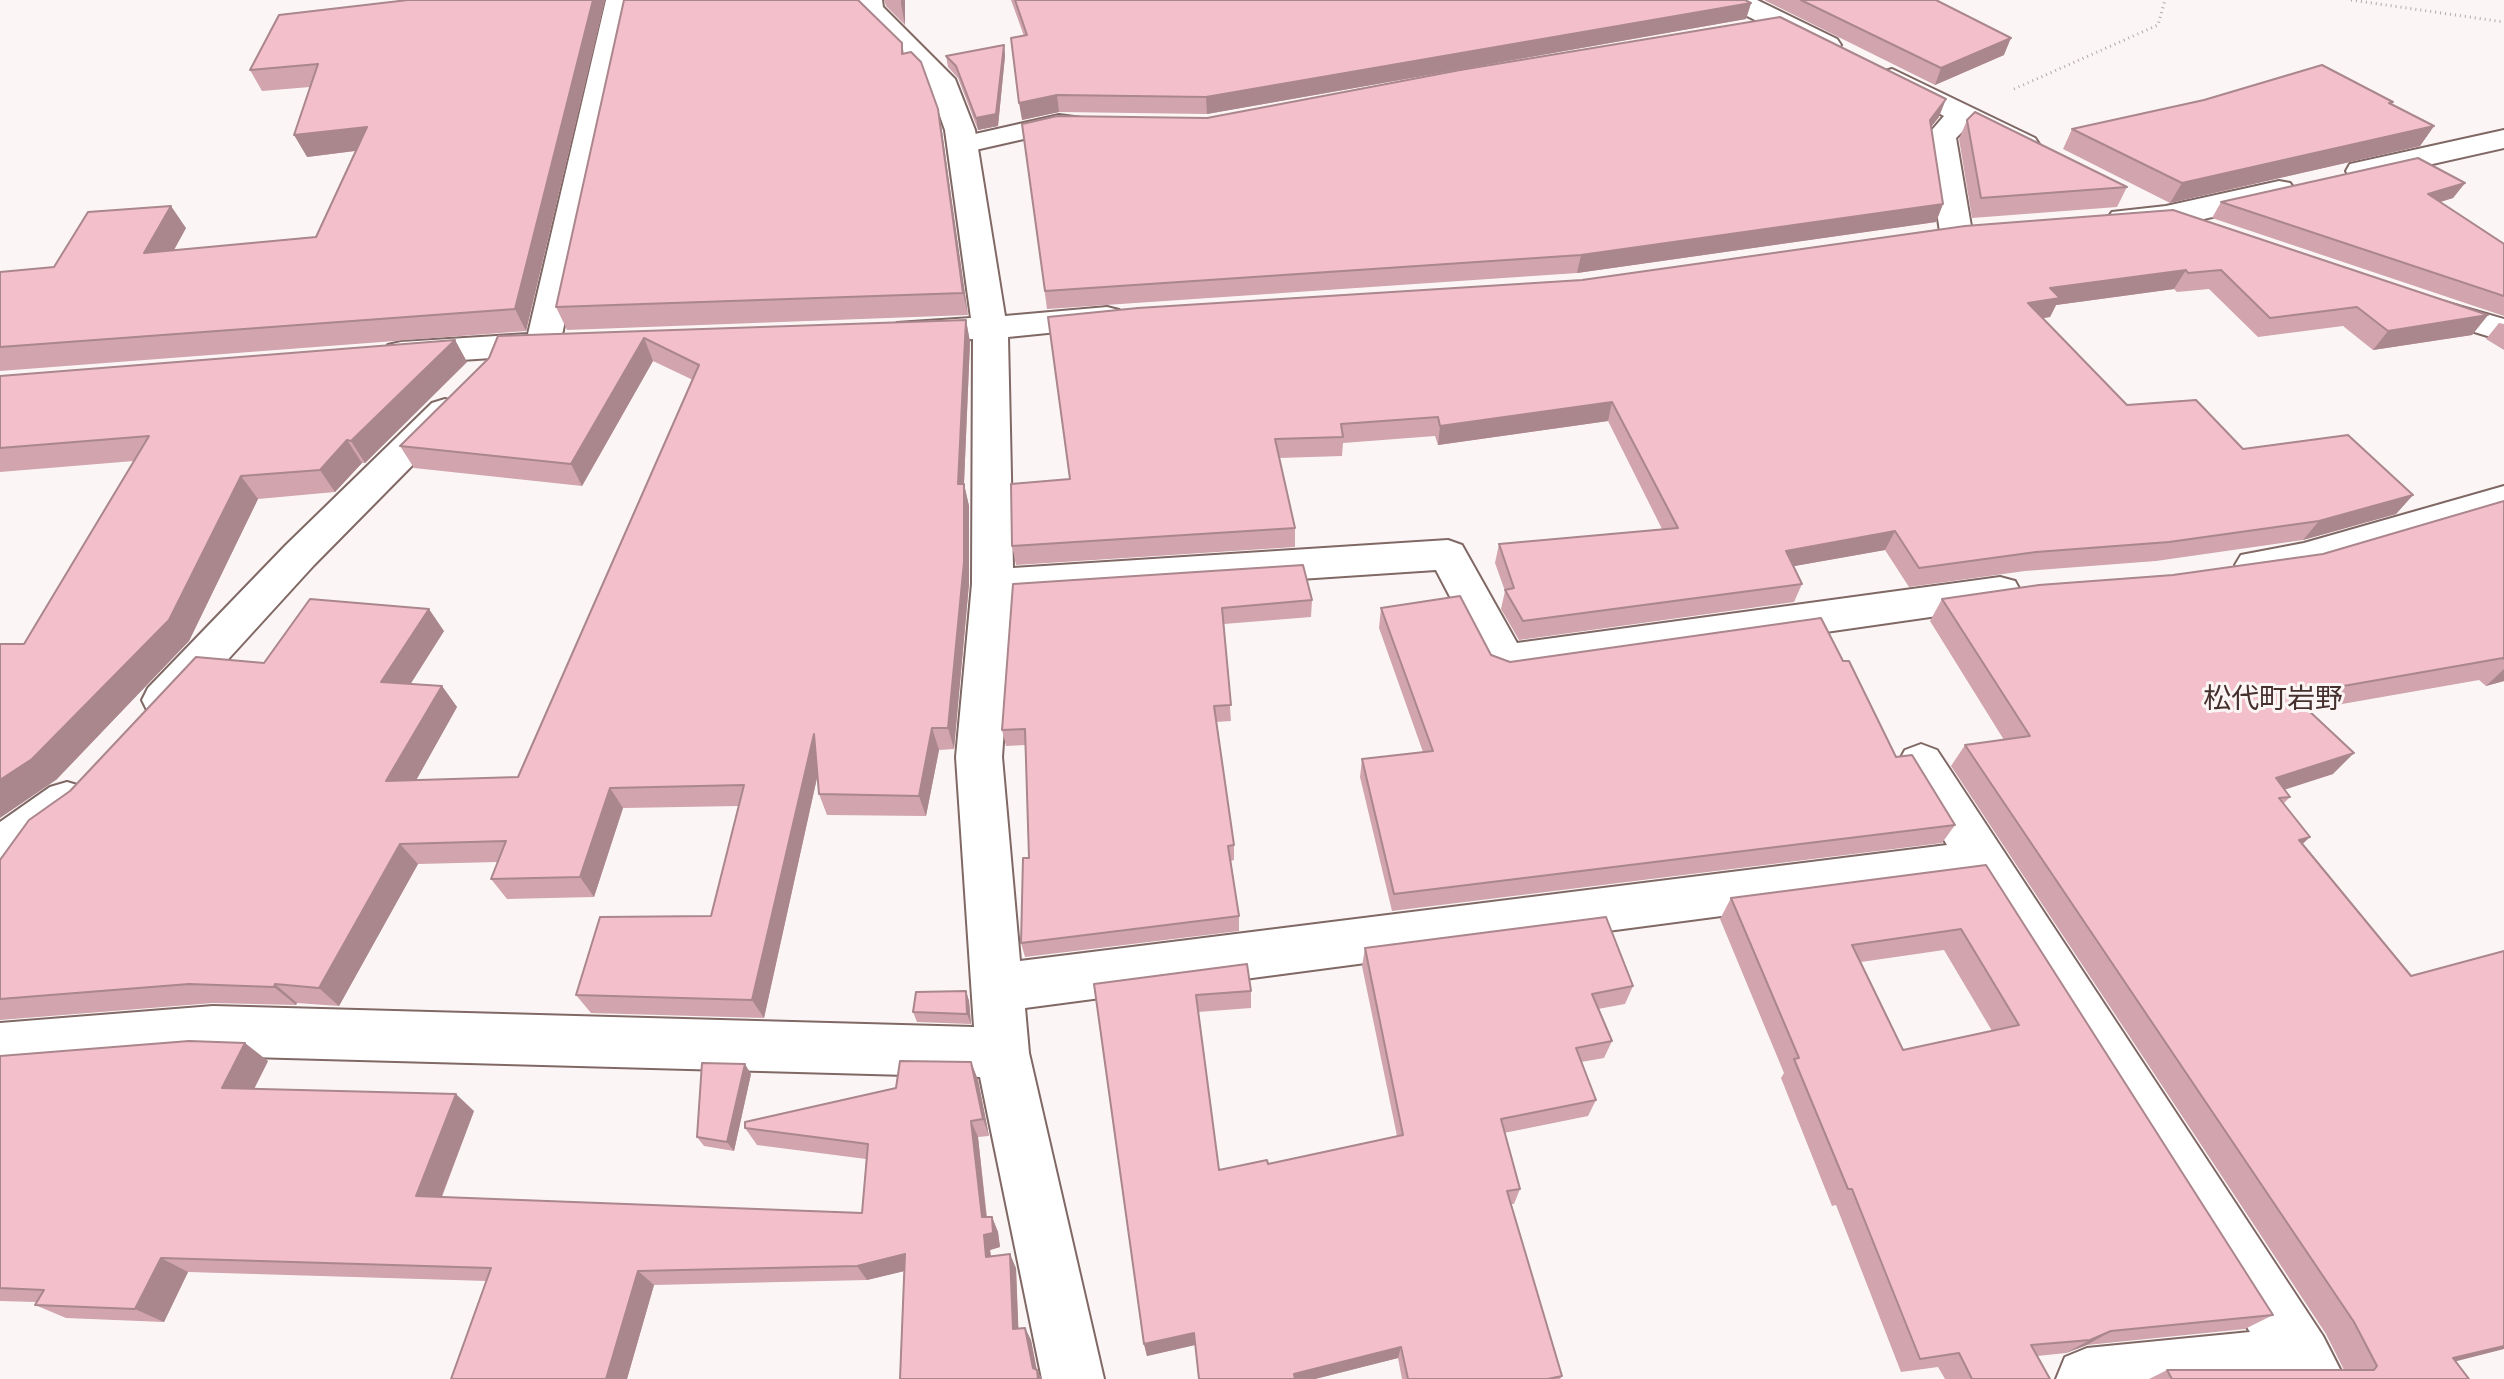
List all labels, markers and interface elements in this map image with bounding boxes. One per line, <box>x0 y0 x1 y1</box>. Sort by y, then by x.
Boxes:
district label: 松代町岩野 <box>2203 683 2343 717</box>

